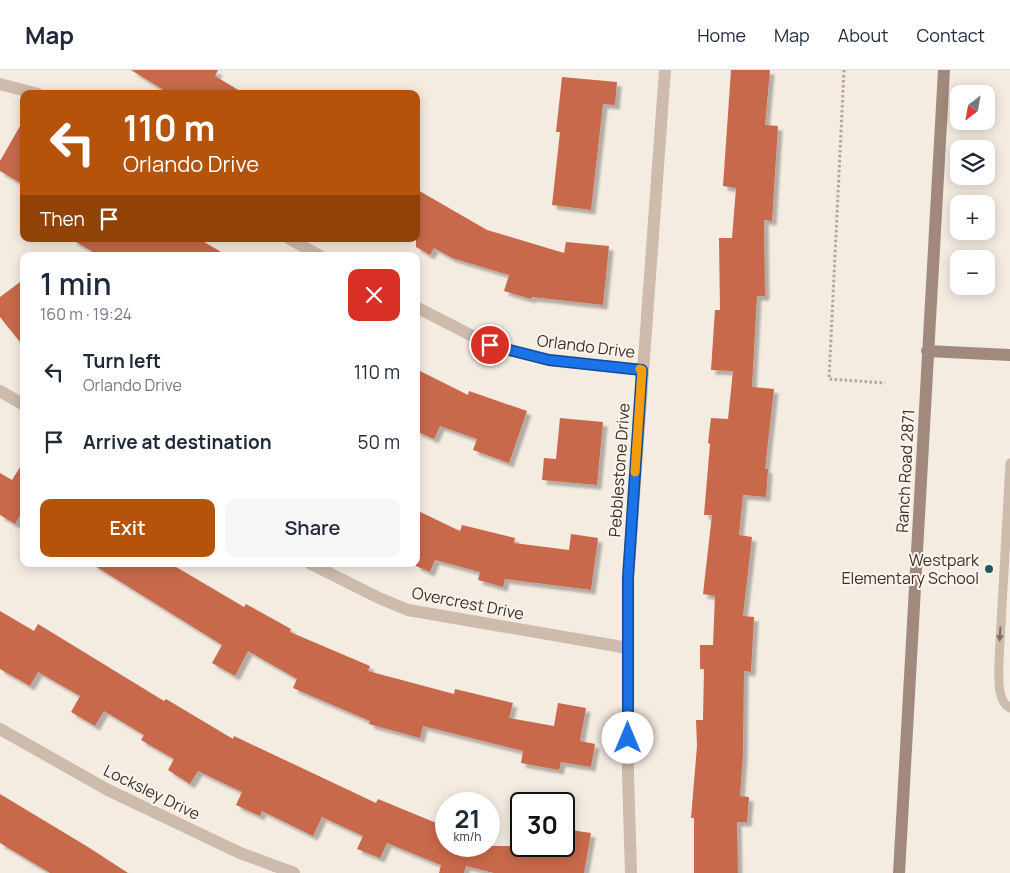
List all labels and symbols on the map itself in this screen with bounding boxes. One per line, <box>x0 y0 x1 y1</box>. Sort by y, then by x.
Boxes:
north arrow <box>950 85 995 130</box>
pin <box>469 324 511 366</box>
street label: Orlando Drive <box>536 329 636 363</box>
street label: Pebblestone Drive <box>603 402 635 538</box>
street label: Ranch Road 2871 <box>891 409 919 533</box>
place label: Westpark Elementary School <box>841 549 980 589</box>
marker: Westpark Elementary School <box>983 563 995 575</box>
street label: Overcrest Drive <box>410 581 526 625</box>
one-way arrow <box>996 626 1004 642</box>
position arrow <box>601 711 653 763</box>
street label: Locksley Drive <box>100 759 204 825</box>
speed limit sign: 30 <box>510 792 575 857</box>

